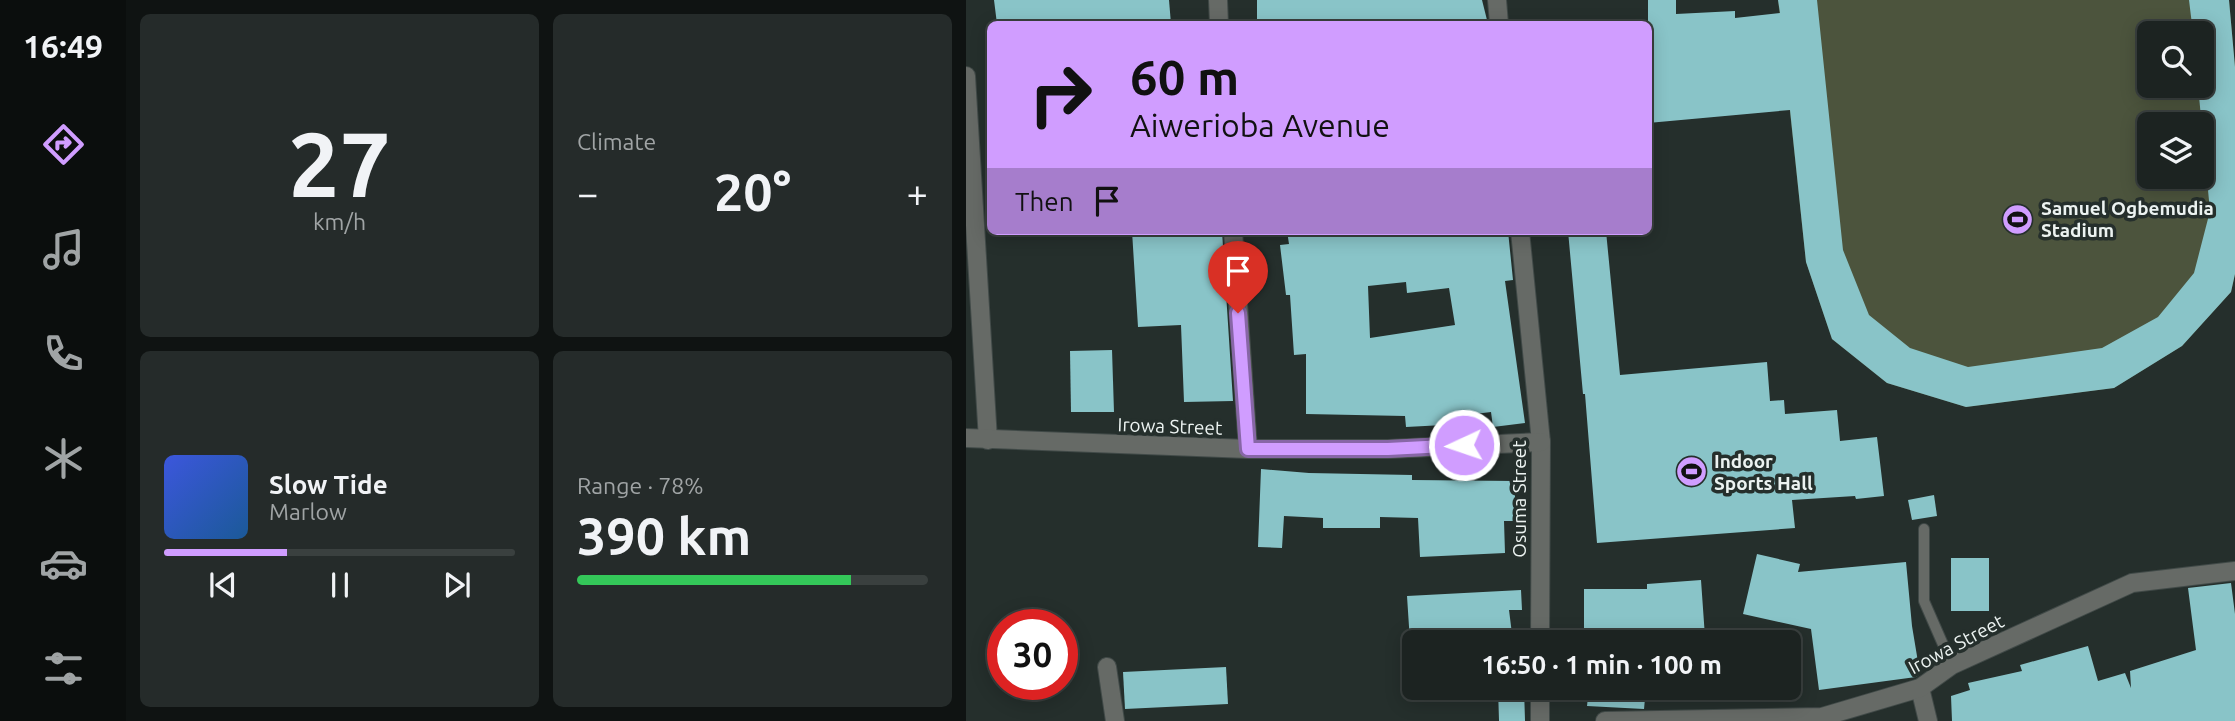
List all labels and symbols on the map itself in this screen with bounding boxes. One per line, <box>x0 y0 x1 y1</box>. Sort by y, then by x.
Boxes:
place label: Samuel Ogbemudia Stadium <box>2041 197 2214 241</box>
sports icon: Samuel Ogbemudia Stadium <box>2001 202 2035 236</box>
pin <box>1208 241 1268 313</box>
position arrow <box>1427 408 1501 482</box>
street label: Irowa Street <box>1117 413 1223 439</box>
street label: Osuma Street <box>1508 440 1530 558</box>
place label: Indoor Sports Hall <box>1714 450 1813 494</box>
sports icon: Indoor Sports Hall <box>1674 455 1708 489</box>
speed limit sign: 30 <box>987 609 1078 700</box>
street label: Irowa Street <box>1904 609 2008 678</box>

